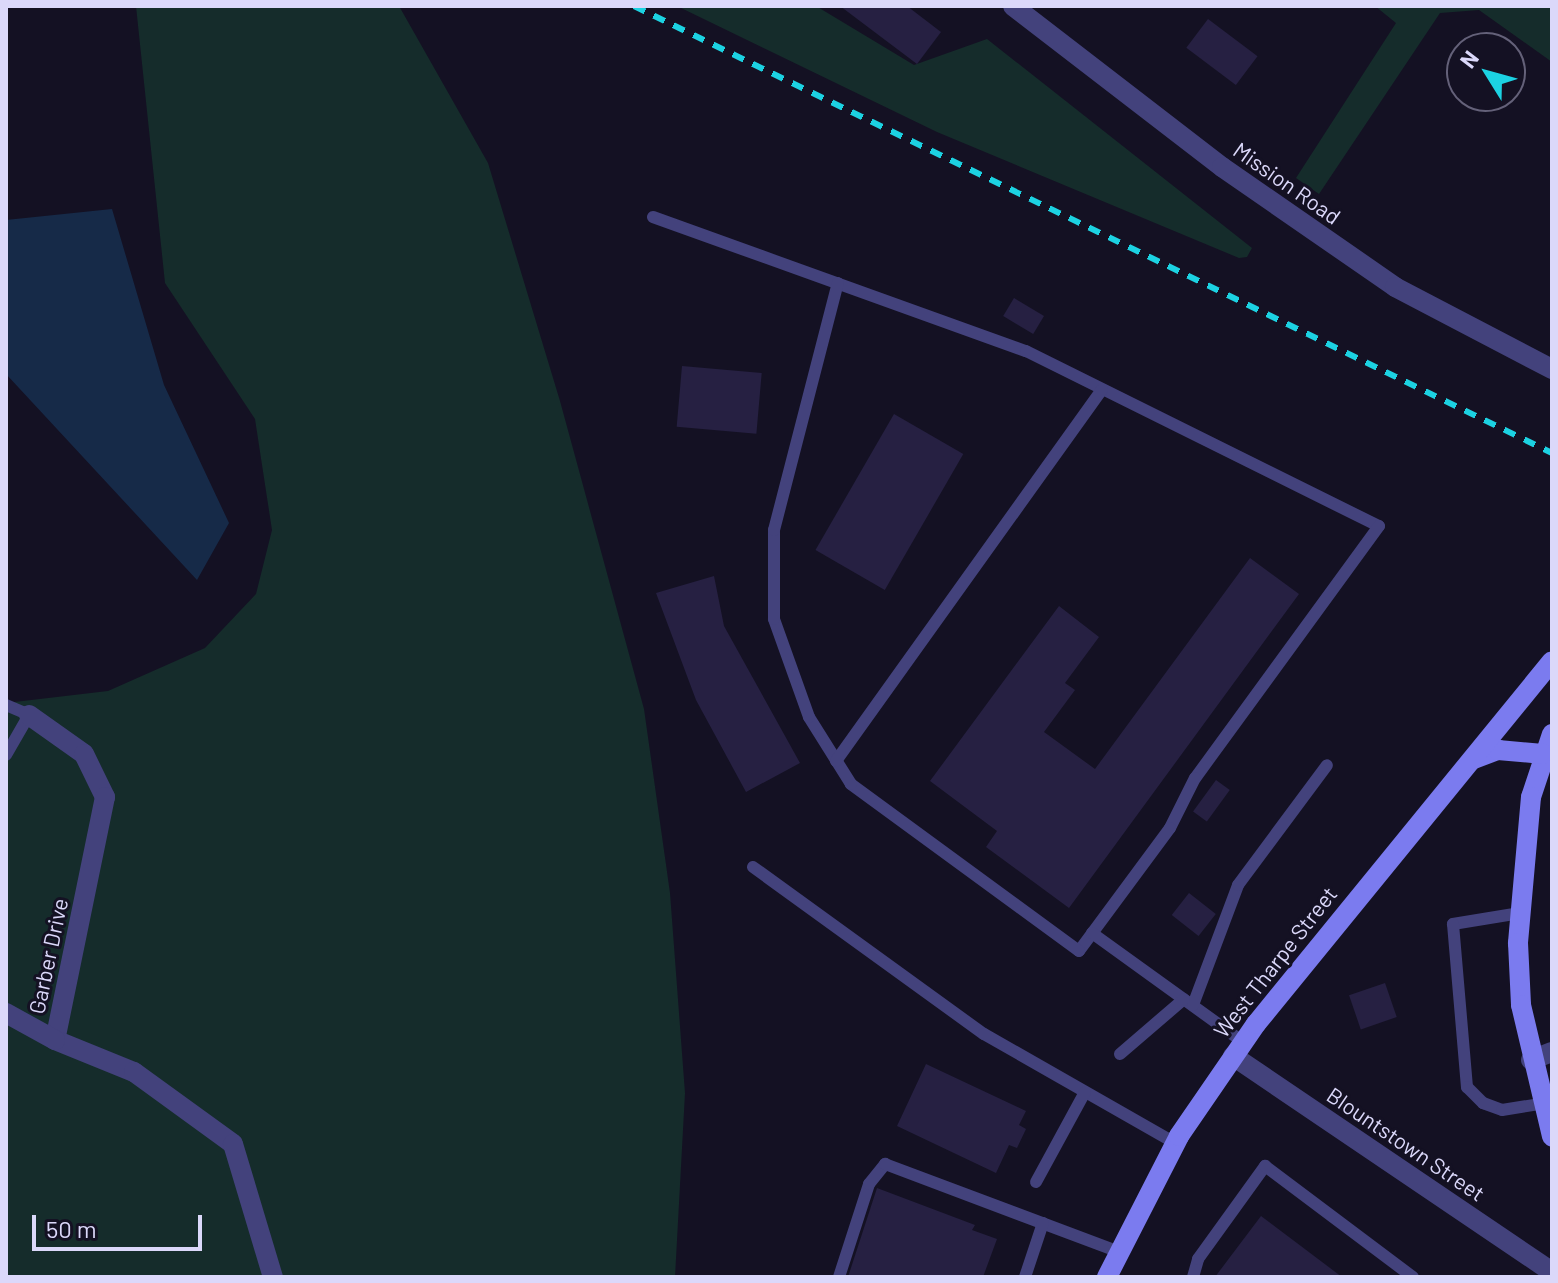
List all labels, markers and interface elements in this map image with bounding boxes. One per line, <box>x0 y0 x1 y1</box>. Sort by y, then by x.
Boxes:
north arrow <box>1446 32 1526 112</box>
text: N <box>1454 45 1483 72</box>
street label: Mission Road <box>1228 136 1346 230</box>
street label: West Tharpe Street <box>1208 881 1342 1043</box>
street label: Garber Drive <box>23 896 73 1016</box>
street label: Blountstown Street <box>1322 1081 1490 1207</box>
scale bar <box>36 1199 206 1249</box>
text: 50 m <box>46 1214 97 1243</box>

